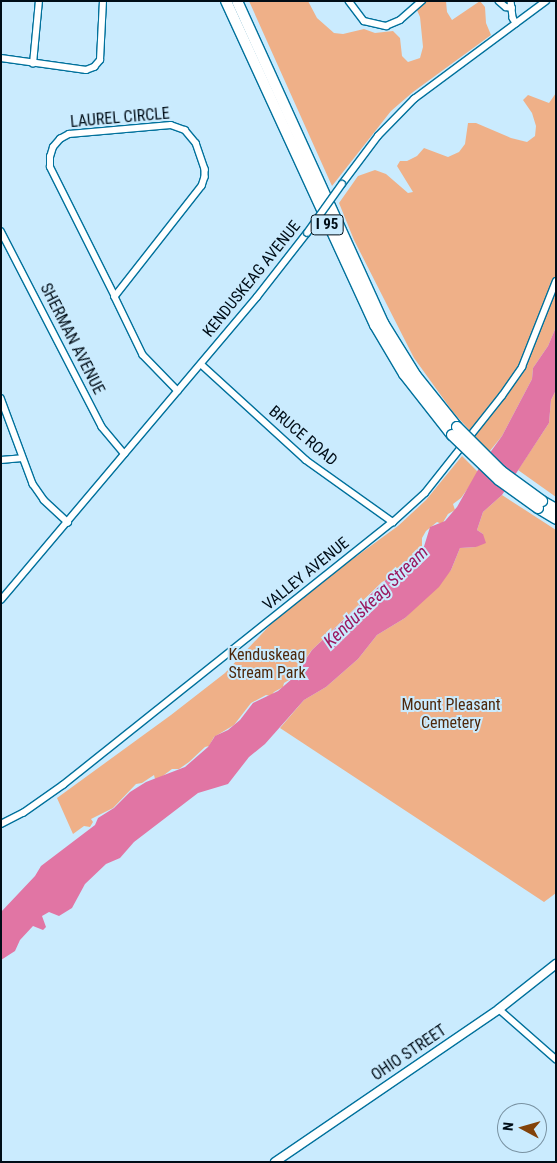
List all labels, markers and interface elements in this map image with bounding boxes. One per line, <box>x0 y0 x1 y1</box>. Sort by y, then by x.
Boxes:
street label: LAUREL CIRCLE <box>69 104 171 132</box>
road number: I 95 <box>310 212 344 238</box>
street label: KENDUSKEAG AVENUE <box>199 217 305 341</box>
street label: SHERMAN AVENUE <box>36 280 108 398</box>
street label: BRUCE ROAD <box>265 402 341 470</box>
street label: VALLEY AVENUE <box>259 533 353 615</box>
water label: Kenduskeag Stream <box>319 542 433 652</box>
park label: Kenduskeag Stream Park <box>228 645 306 683</box>
park label: Mount Pleasant Cemetery <box>401 695 501 733</box>
street label: OHIO STREET <box>368 1021 450 1085</box>
north arrow <box>497 1103 547 1153</box>
text: N <box>500 1121 516 1132</box>

